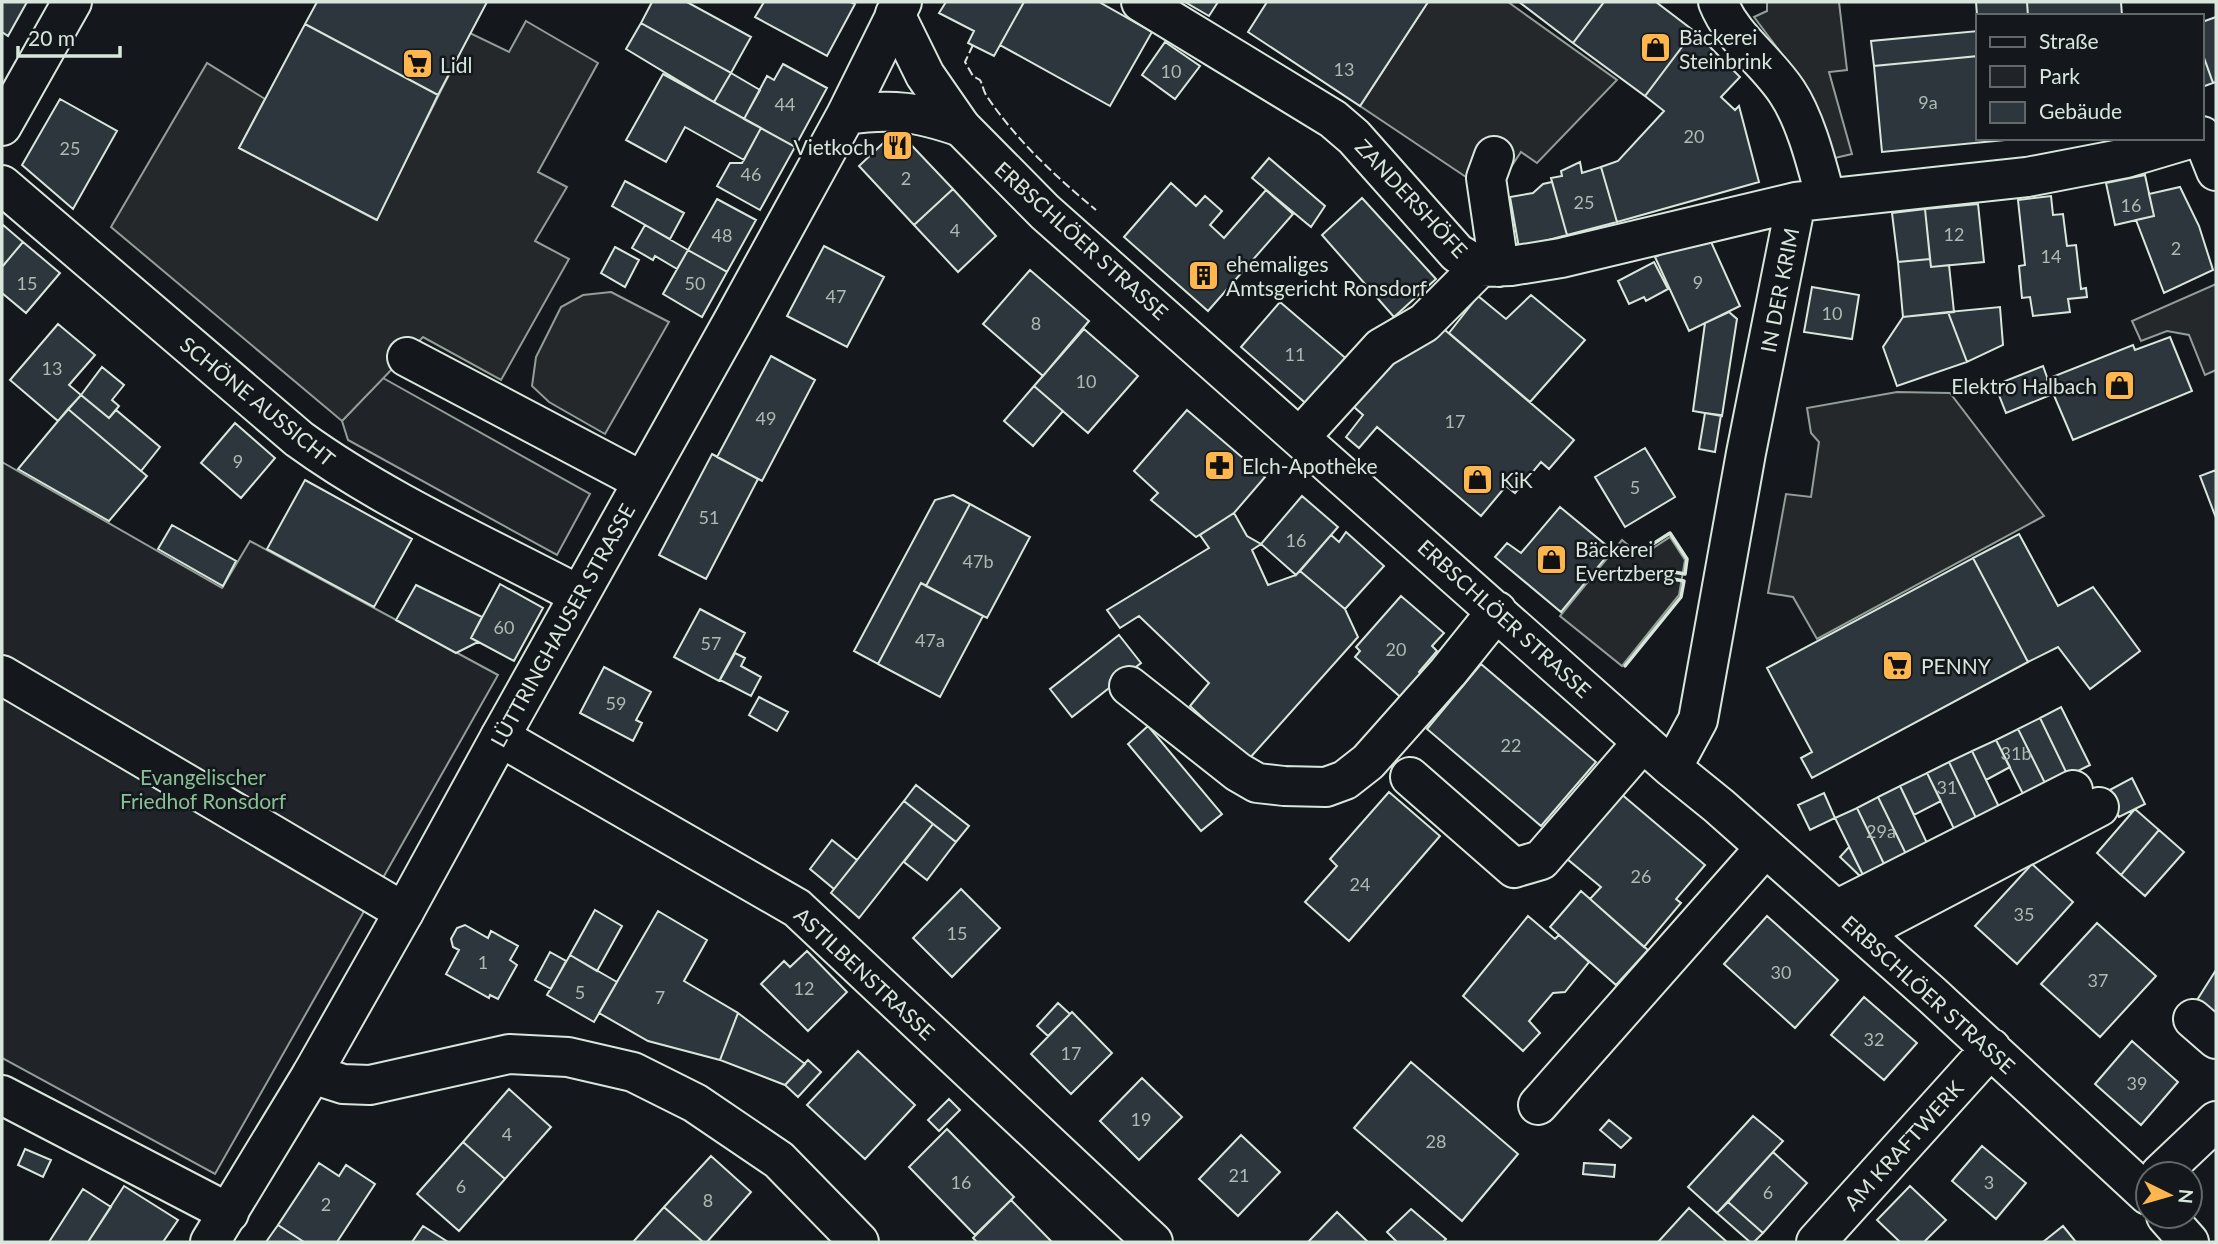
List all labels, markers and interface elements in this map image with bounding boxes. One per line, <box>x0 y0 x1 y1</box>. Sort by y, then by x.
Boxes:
scale bar <box>18 14 119 58</box>
legend <box>1976 14 2204 140</box>
place label: Bäckerei Steinbrink <box>1679 24 1772 73</box>
text: 20 m <box>28 25 75 50</box>
text: Straße <box>2039 28 2099 53</box>
shop icon: Bäckerei Steinbrink <box>1639 31 1673 65</box>
supermarket icon: Lidl <box>400 47 434 81</box>
place label: Lidl <box>440 52 473 77</box>
house number: 13 <box>1334 58 1354 80</box>
house number: 10 <box>1161 60 1181 82</box>
text: Park <box>2039 63 2080 88</box>
house number: 9a <box>1918 91 1938 113</box>
house number: 44 <box>775 93 795 115</box>
text: Gebäude <box>2039 98 2122 123</box>
house number: 20 <box>1684 125 1704 147</box>
restaurant icon: Vietkoch <box>881 129 915 163</box>
place label: Vietkoch <box>793 134 875 159</box>
street label: ZANDERSHÖFE <box>1351 134 1473 262</box>
house number: 25 <box>60 137 80 159</box>
street label: ERBSCHLÖER STRASSE <box>990 156 1174 324</box>
house number: 46 <box>741 163 761 185</box>
house number: 2 <box>901 167 911 189</box>
house number: 25 <box>1574 191 1594 213</box>
house number: 16 <box>2121 194 2141 216</box>
house number: 4 <box>950 219 960 241</box>
house number: 12 <box>1944 223 1964 245</box>
house number: 48 <box>712 224 732 246</box>
street label: IN DER KRIM <box>1755 226 1803 354</box>
house number: 2 <box>2171 237 2181 259</box>
house number: 14 <box>2041 245 2061 267</box>
place label: ehemaliges Amtsgericht Ronsdorf <box>1226 251 1427 300</box>
building icon: ehemaliges Amtsgericht Ronsdorf <box>1186 258 1220 292</box>
house number: 9 <box>1693 271 1703 293</box>
house number: 15 <box>17 272 37 294</box>
house number: 50 <box>685 272 705 294</box>
house number: 47 <box>826 285 846 307</box>
house number: 10 <box>1822 302 1842 324</box>
house number: 8 <box>1031 312 1041 334</box>
street label: SCHÖNE AUSSICHT <box>176 331 341 471</box>
house number: 11 <box>1285 343 1305 365</box>
house number: 13 <box>42 357 62 379</box>
shop icon: Elektro Halbach <box>2103 368 2137 402</box>
house number: 10 <box>1076 370 1096 392</box>
place label: Elektro Halbach <box>1951 373 2097 398</box>
house number: 49 <box>756 407 776 429</box>
house number: 17 <box>1445 410 1465 432</box>
pharmacy icon: Elch-Apotheke <box>1202 448 1236 482</box>
house number: 9 <box>233 450 243 472</box>
place label: Elch-Apotheke <box>1242 453 1378 478</box>
shop icon: KiK <box>1460 462 1494 496</box>
place label: KiK <box>1500 467 1533 492</box>
house number: 5 <box>1630 476 1640 498</box>
street label: LÜTTRINGHAUSER STRASSE <box>485 499 639 751</box>
house number: 51 <box>699 506 719 528</box>
house number: 16 <box>1286 529 1306 551</box>
street label: ERBSCHLÖER STRASSE <box>1413 534 1597 702</box>
place label: Bäckerei Evertzberg <box>1575 536 1674 585</box>
shop icon: Bäckerei Evertzberg <box>1535 543 1569 577</box>
house number: 47b <box>963 550 993 572</box>
house number: 60 <box>494 616 514 638</box>
house number: 47a <box>915 629 945 651</box>
house number: 57 <box>701 632 721 654</box>
house number: 20 <box>1386 638 1406 660</box>
supermarket icon: PENNY <box>1881 648 1915 682</box>
place label: PENNY <box>1921 653 1992 678</box>
house number: 59 <box>606 692 626 714</box>
house number: 22 <box>1501 734 1521 756</box>
house number: 31b <box>2001 742 2031 764</box>
park label: Evangelischer Friedhof Ronsdorf <box>120 764 287 813</box>
house number: 31 <box>1937 776 1957 798</box>
house number: 29a <box>1866 820 1896 842</box>
house number: 26 <box>1631 865 1651 887</box>
house number: 24 <box>1350 873 1370 895</box>
street label: ASTILBENSTRASSE <box>790 902 940 1044</box>
house number: 35 <box>2014 903 2034 925</box>
street label: ERBSCHLÖER STRASSE <box>1837 910 2021 1078</box>
house number: 15 <box>947 922 967 944</box>
house number: 1 <box>478 951 488 973</box>
house number: 30 <box>1771 961 1791 983</box>
house number: 37 <box>2088 969 2108 991</box>
house number: 12 <box>794 977 814 999</box>
house number: 5 <box>575 981 585 1003</box>
house number: 7 <box>655 986 665 1008</box>
house number: 32 <box>1864 1028 1884 1050</box>
house number: 17 <box>1061 1042 1081 1064</box>
house number: 39 <box>2127 1072 2147 1094</box>
street label: AM KRAFTWERK <box>1838 1075 1968 1215</box>
house number: 19 <box>1131 1108 1151 1130</box>
house number: 4 <box>502 1123 512 1145</box>
house number: 28 <box>1426 1130 1446 1152</box>
north arrow <box>2134 1160 2204 1230</box>
house number: 21 <box>1229 1164 1249 1186</box>
house number: 16 <box>951 1171 971 1193</box>
house number: 3 <box>1984 1171 1994 1193</box>
house number: 6 <box>456 1175 466 1197</box>
house number: 6 <box>1763 1181 1773 1203</box>
text: N <box>2174 1188 2199 1205</box>
house number: 8 <box>703 1189 713 1211</box>
house number: 2 <box>321 1193 331 1215</box>

